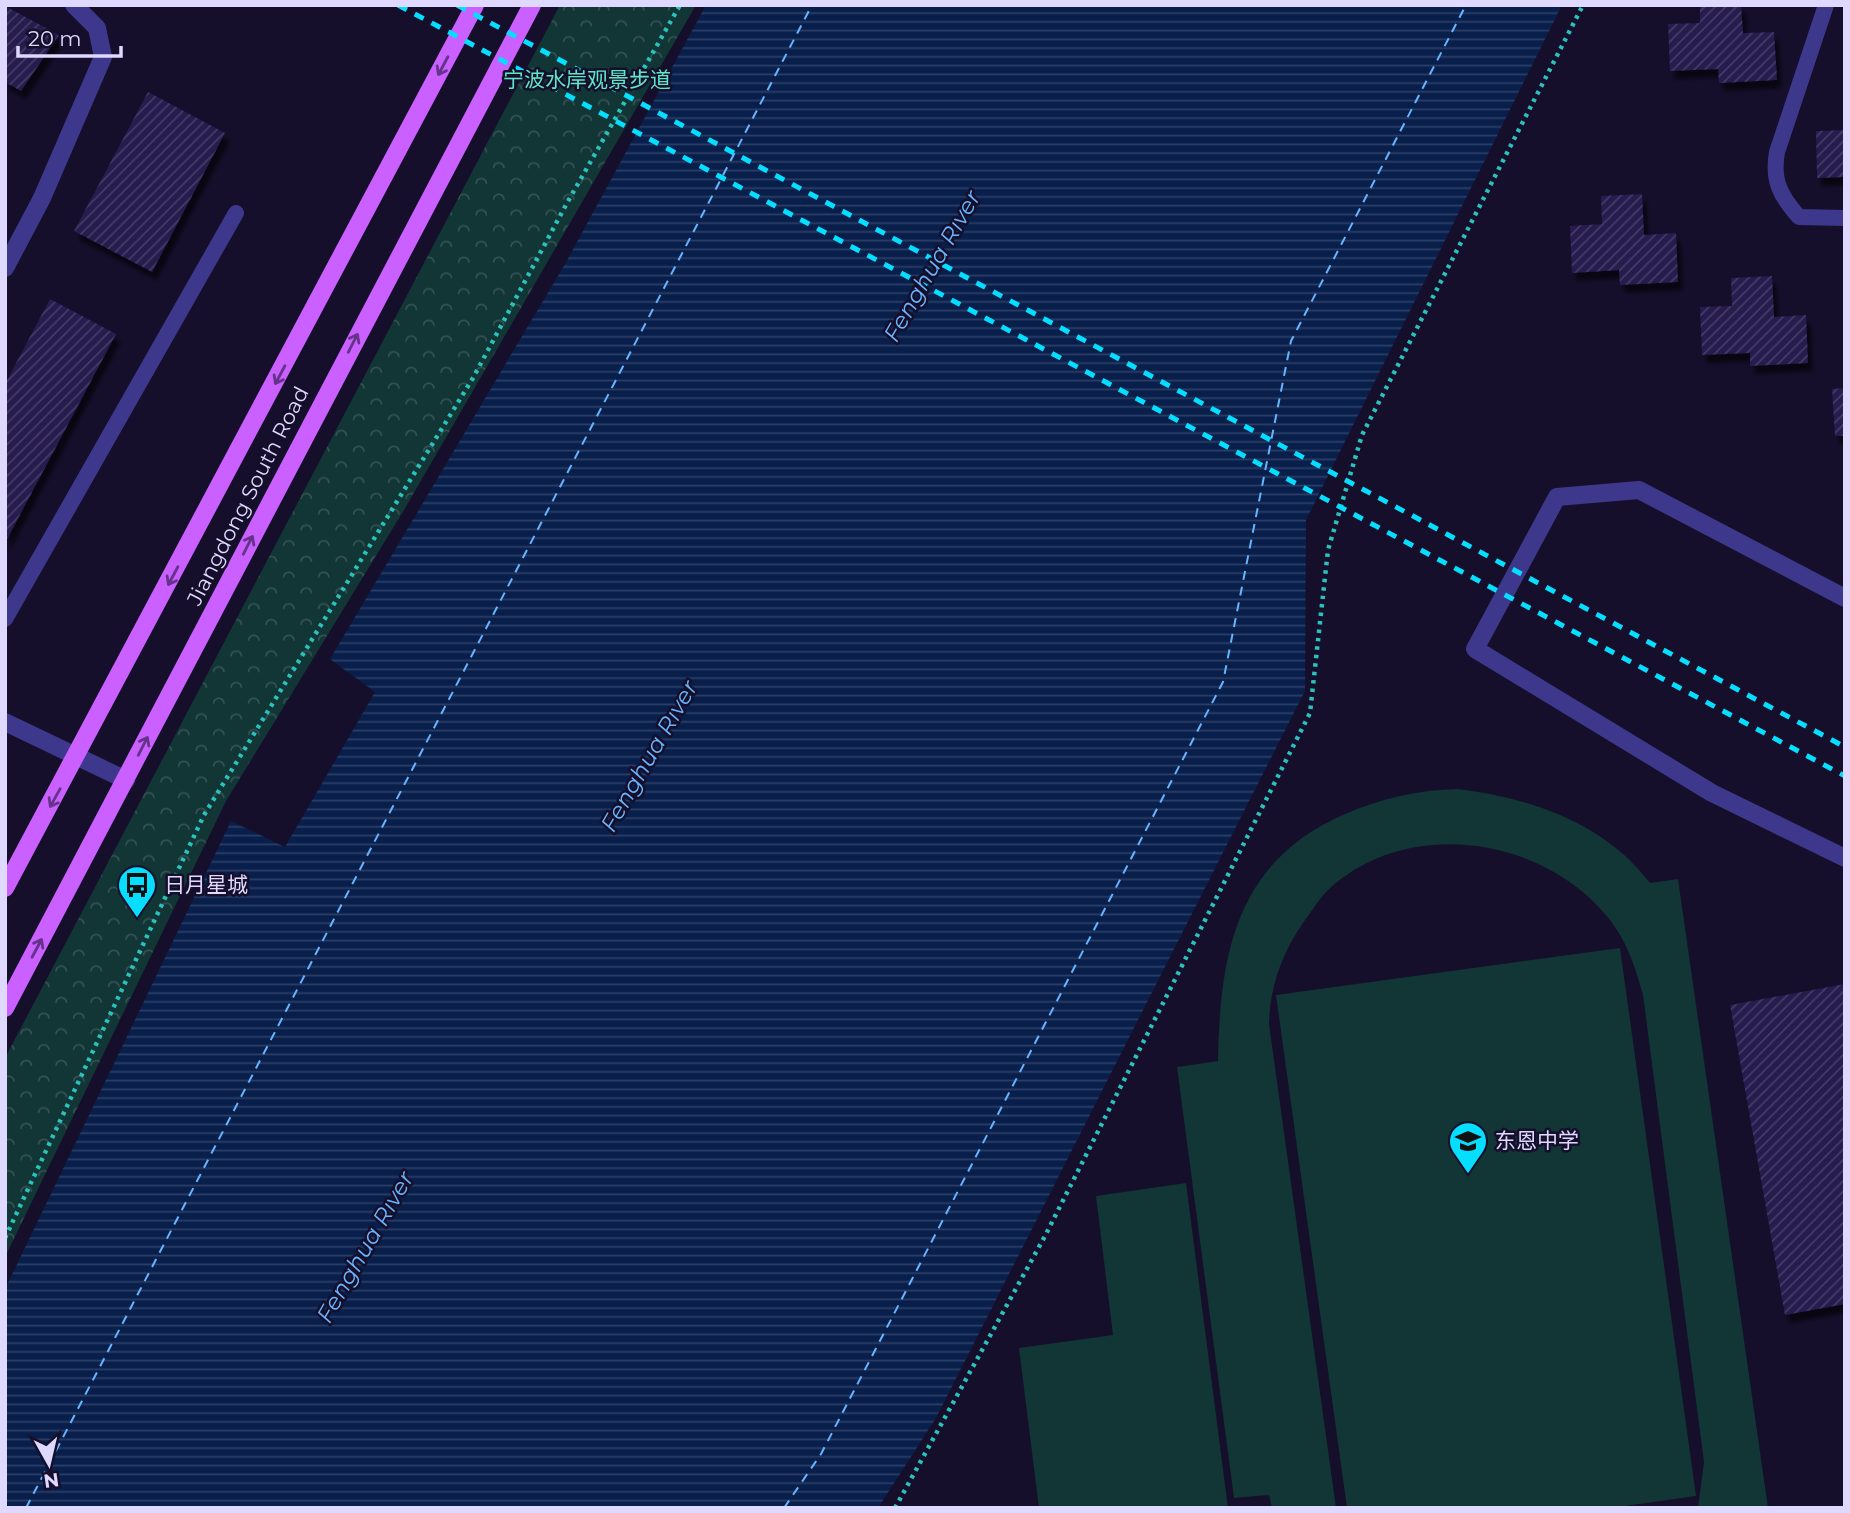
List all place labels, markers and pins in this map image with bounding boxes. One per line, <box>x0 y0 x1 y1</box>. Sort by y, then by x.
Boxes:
bus stop icon: 日月星城 <box>116 864 158 919</box>
place label: 日月星城 <box>164 872 248 897</box>
school or university icon: 东恩中学 <box>1447 1120 1489 1175</box>
place label: 东恩中学 <box>1495 1128 1579 1153</box>

